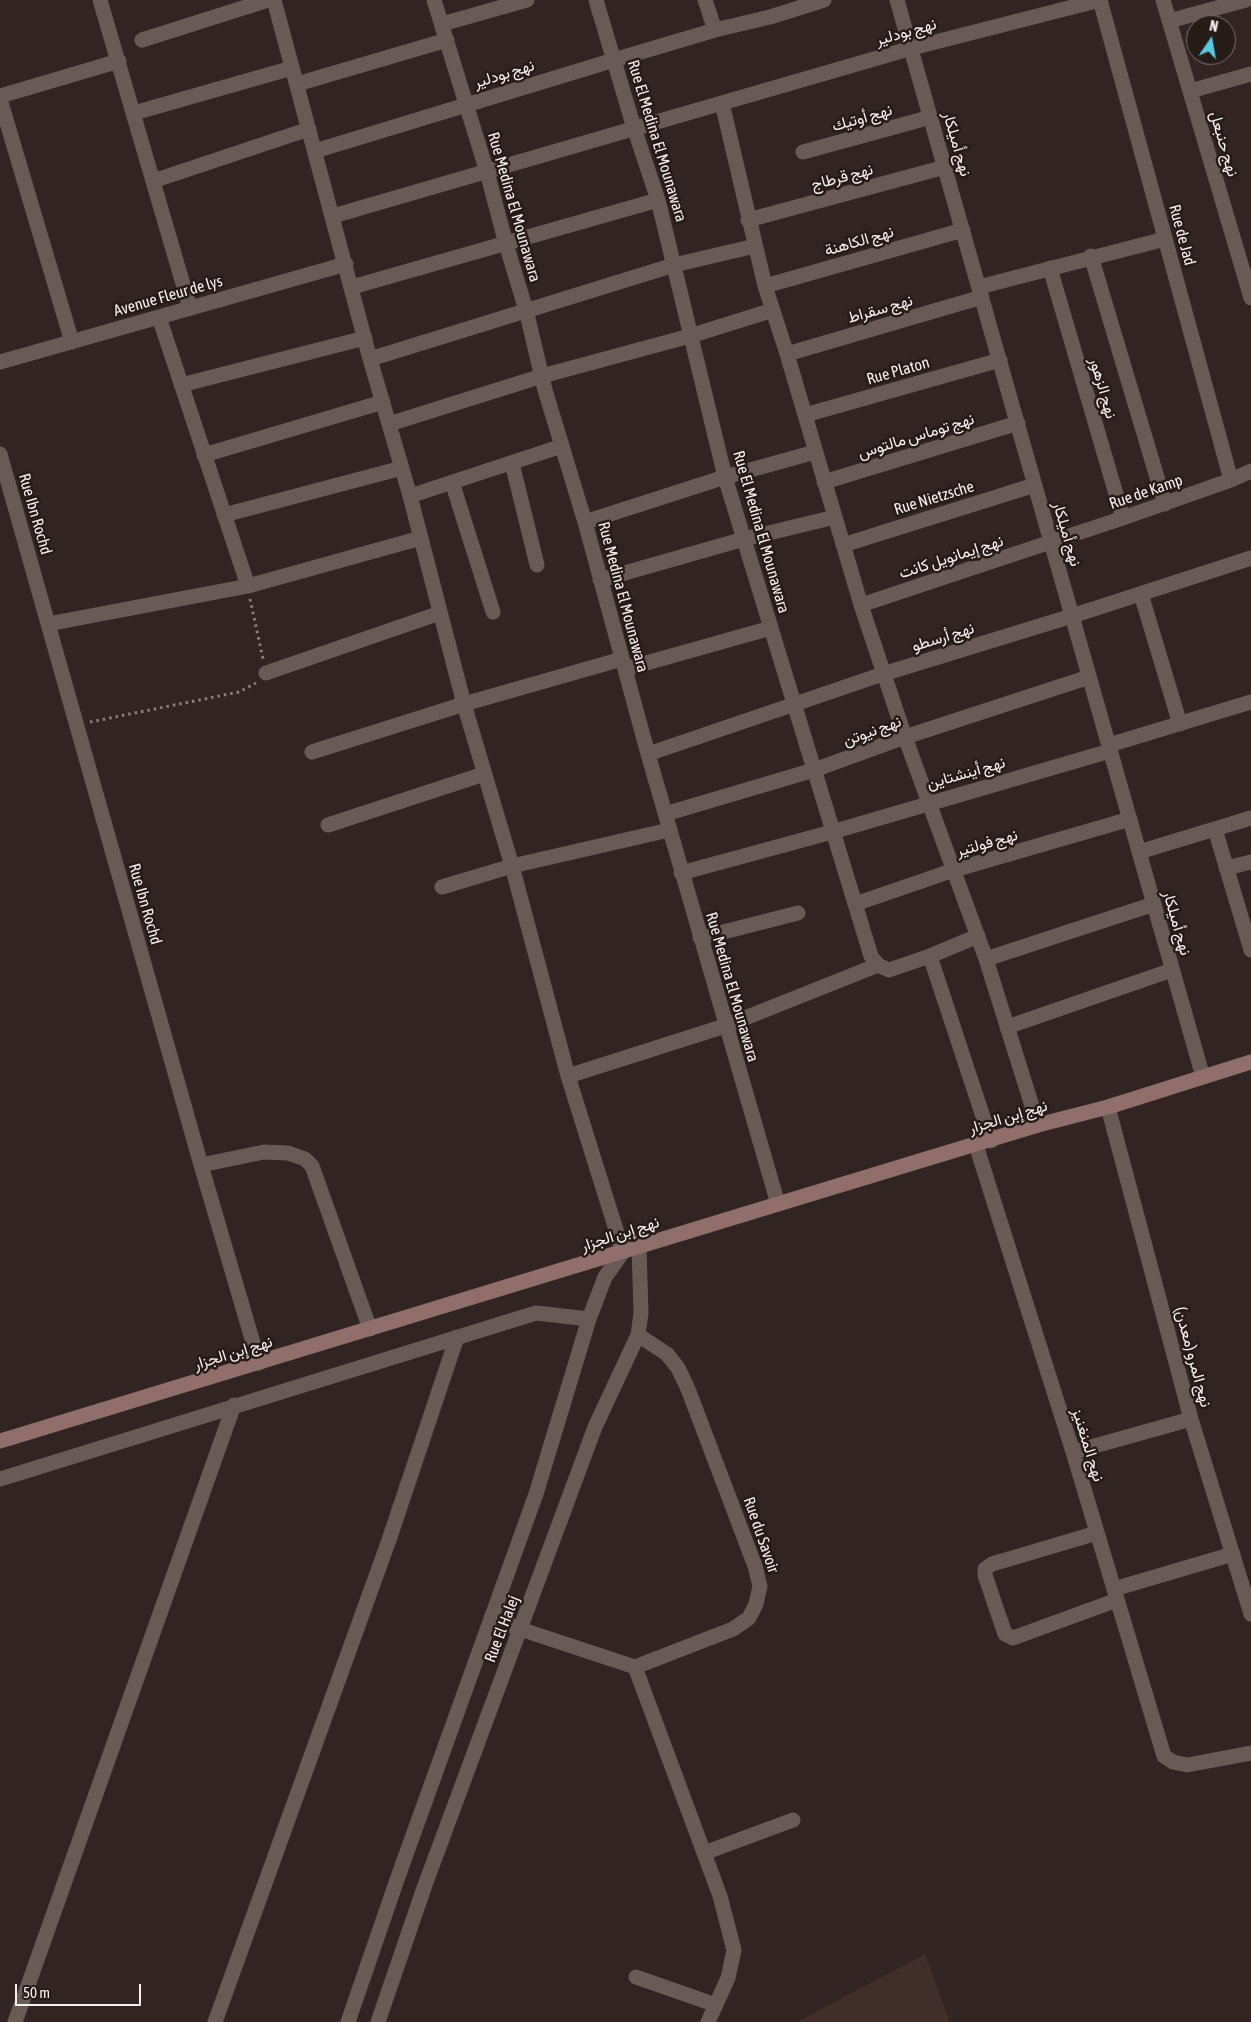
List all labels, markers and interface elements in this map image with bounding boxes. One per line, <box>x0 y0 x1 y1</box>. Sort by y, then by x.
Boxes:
street label: نهج بودلير <box>873 14 939 50</box>
north arrow <box>1186 15 1236 65</box>
text: N <box>1208 18 1220 35</box>
street label: نهج بودلير <box>471 56 537 92</box>
street label: Rue El Medina El Mounawara <box>623 58 691 224</box>
street label: نهج أوتيك <box>830 100 894 136</box>
street label: نهج أميلكار <box>939 109 975 179</box>
street label: نهج حنبعل <box>1206 109 1242 179</box>
street label: Rue Medina El Mounawara <box>483 130 545 284</box>
street label: نهج قرطاج <box>809 160 875 194</box>
street label: Rue de Jad <box>1165 202 1199 268</box>
street label: نهج الكاهنة <box>822 222 896 260</box>
street label: Avenue Fleur de lys <box>111 271 225 321</box>
street label: نهج سقراط <box>845 291 915 327</box>
street label: Rue Platon <box>864 353 932 389</box>
street label: نهج الزهور <box>1085 355 1121 421</box>
street label: نهج توماس مالتوس <box>856 409 976 463</box>
street label: Rue El Medina El Mounawara <box>729 449 793 615</box>
street label: Rue Ibn Rochd <box>14 471 56 557</box>
street label: Rue de Kamp <box>1107 471 1185 513</box>
street label: Rue Nietzsche <box>892 477 976 519</box>
street label: نهج أميلكار <box>1049 499 1085 569</box>
street label: Rue Medina El Mounawara <box>594 520 652 674</box>
street label: نهج إيمانويل كانت <box>896 531 1006 583</box>
street label: نهج أرسطو <box>909 618 977 656</box>
street label: نهج نيوتن <box>840 712 904 750</box>
street label: نهج أينشتاين <box>925 753 1007 793</box>
street label: نهج فولتير <box>954 825 1020 861</box>
street label: Rue Ibn Rochd <box>124 861 166 947</box>
street label: نهج أميلكار <box>1159 888 1195 958</box>
street label: Rue Medina El Mounawara <box>701 910 763 1064</box>
street label: نهج إبن الجزار <box>966 1096 1050 1138</box>
street label: نهج إبن الجزار <box>578 1212 662 1256</box>
street label: نهج المرو (معدن) <box>1170 1305 1216 1409</box>
street label: نهج إبن الجزار <box>191 1332 275 1374</box>
street label: نهج المنغنيز <box>1068 1406 1108 1484</box>
street label: Rue du Savoir <box>739 1494 783 1576</box>
street label: Rue El Halej <box>480 1593 524 1665</box>
scale bar <box>18 1974 144 2006</box>
text: 50 m <box>23 1984 50 2001</box>

